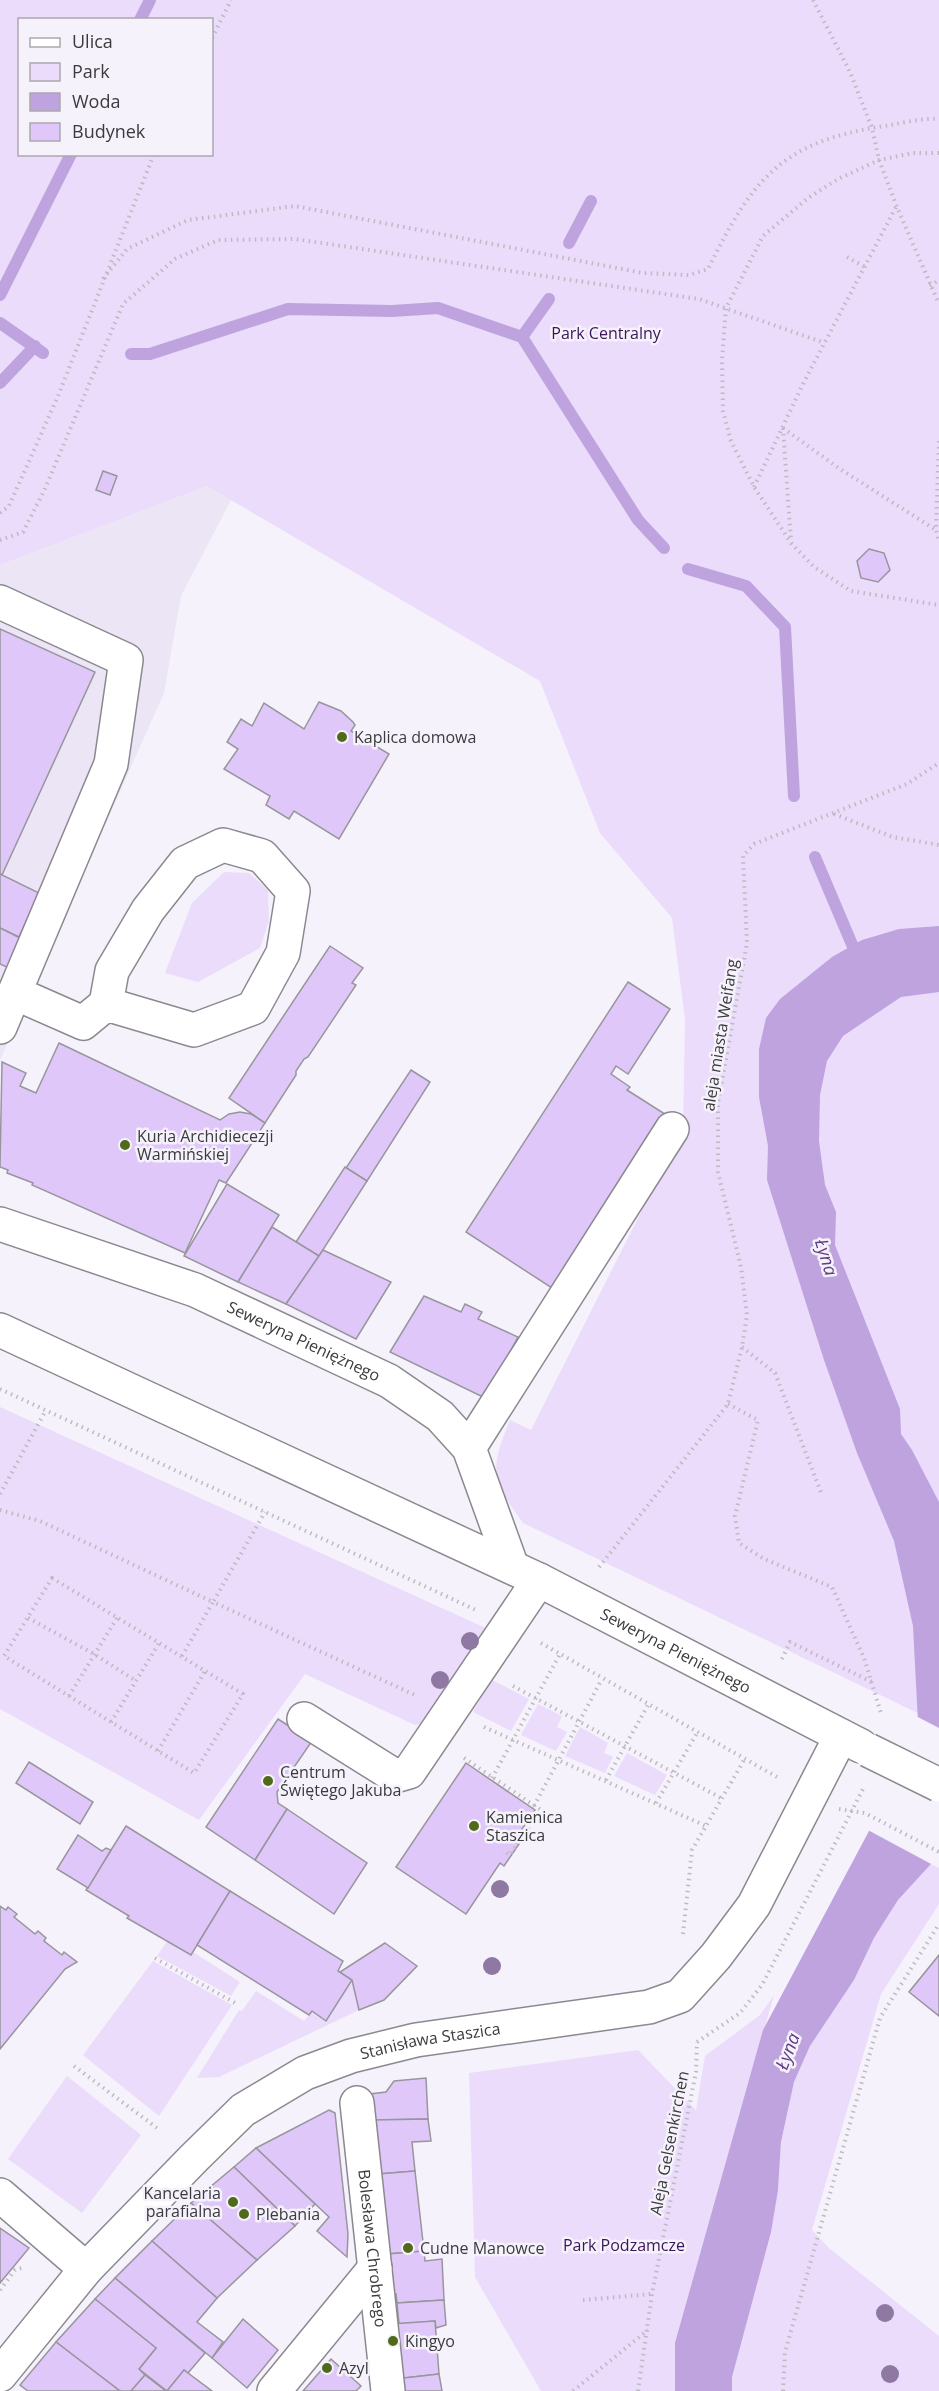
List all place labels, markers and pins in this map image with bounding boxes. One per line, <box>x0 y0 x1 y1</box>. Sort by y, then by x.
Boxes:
place label: Kaplica domowa <box>354 726 476 748</box>
marker: Kaplica domowa <box>335 730 349 744</box>
place label: Kuria Archidiecezji Warmińskiej <box>137 1125 273 1165</box>
marker: Kuria Archidiecezji Warmińskiej <box>118 1138 132 1152</box>
place label: Centrum Świętego Jakuba <box>280 1761 401 1801</box>
marker: Centrum Świętego Jakuba <box>261 1774 275 1788</box>
place label: Kamienica Staszica <box>486 1806 563 1846</box>
marker: Kamienica Staszica <box>467 1819 481 1833</box>
place label: Kancelaria parafialna <box>143 2182 221 2222</box>
marker: Kancelaria parafialna <box>226 2195 240 2209</box>
place label: Plebania <box>256 2203 320 2225</box>
marker: Plebania <box>237 2207 251 2221</box>
place label: Cudne Manowce <box>420 2237 544 2259</box>
marker: Cudne Manowce <box>401 2241 415 2255</box>
place label: Kingyo <box>405 2330 455 2352</box>
marker: Kingyo <box>386 2334 400 2348</box>
place label: Azyl <box>339 2357 369 2379</box>
marker: Azyl <box>320 2361 334 2375</box>

